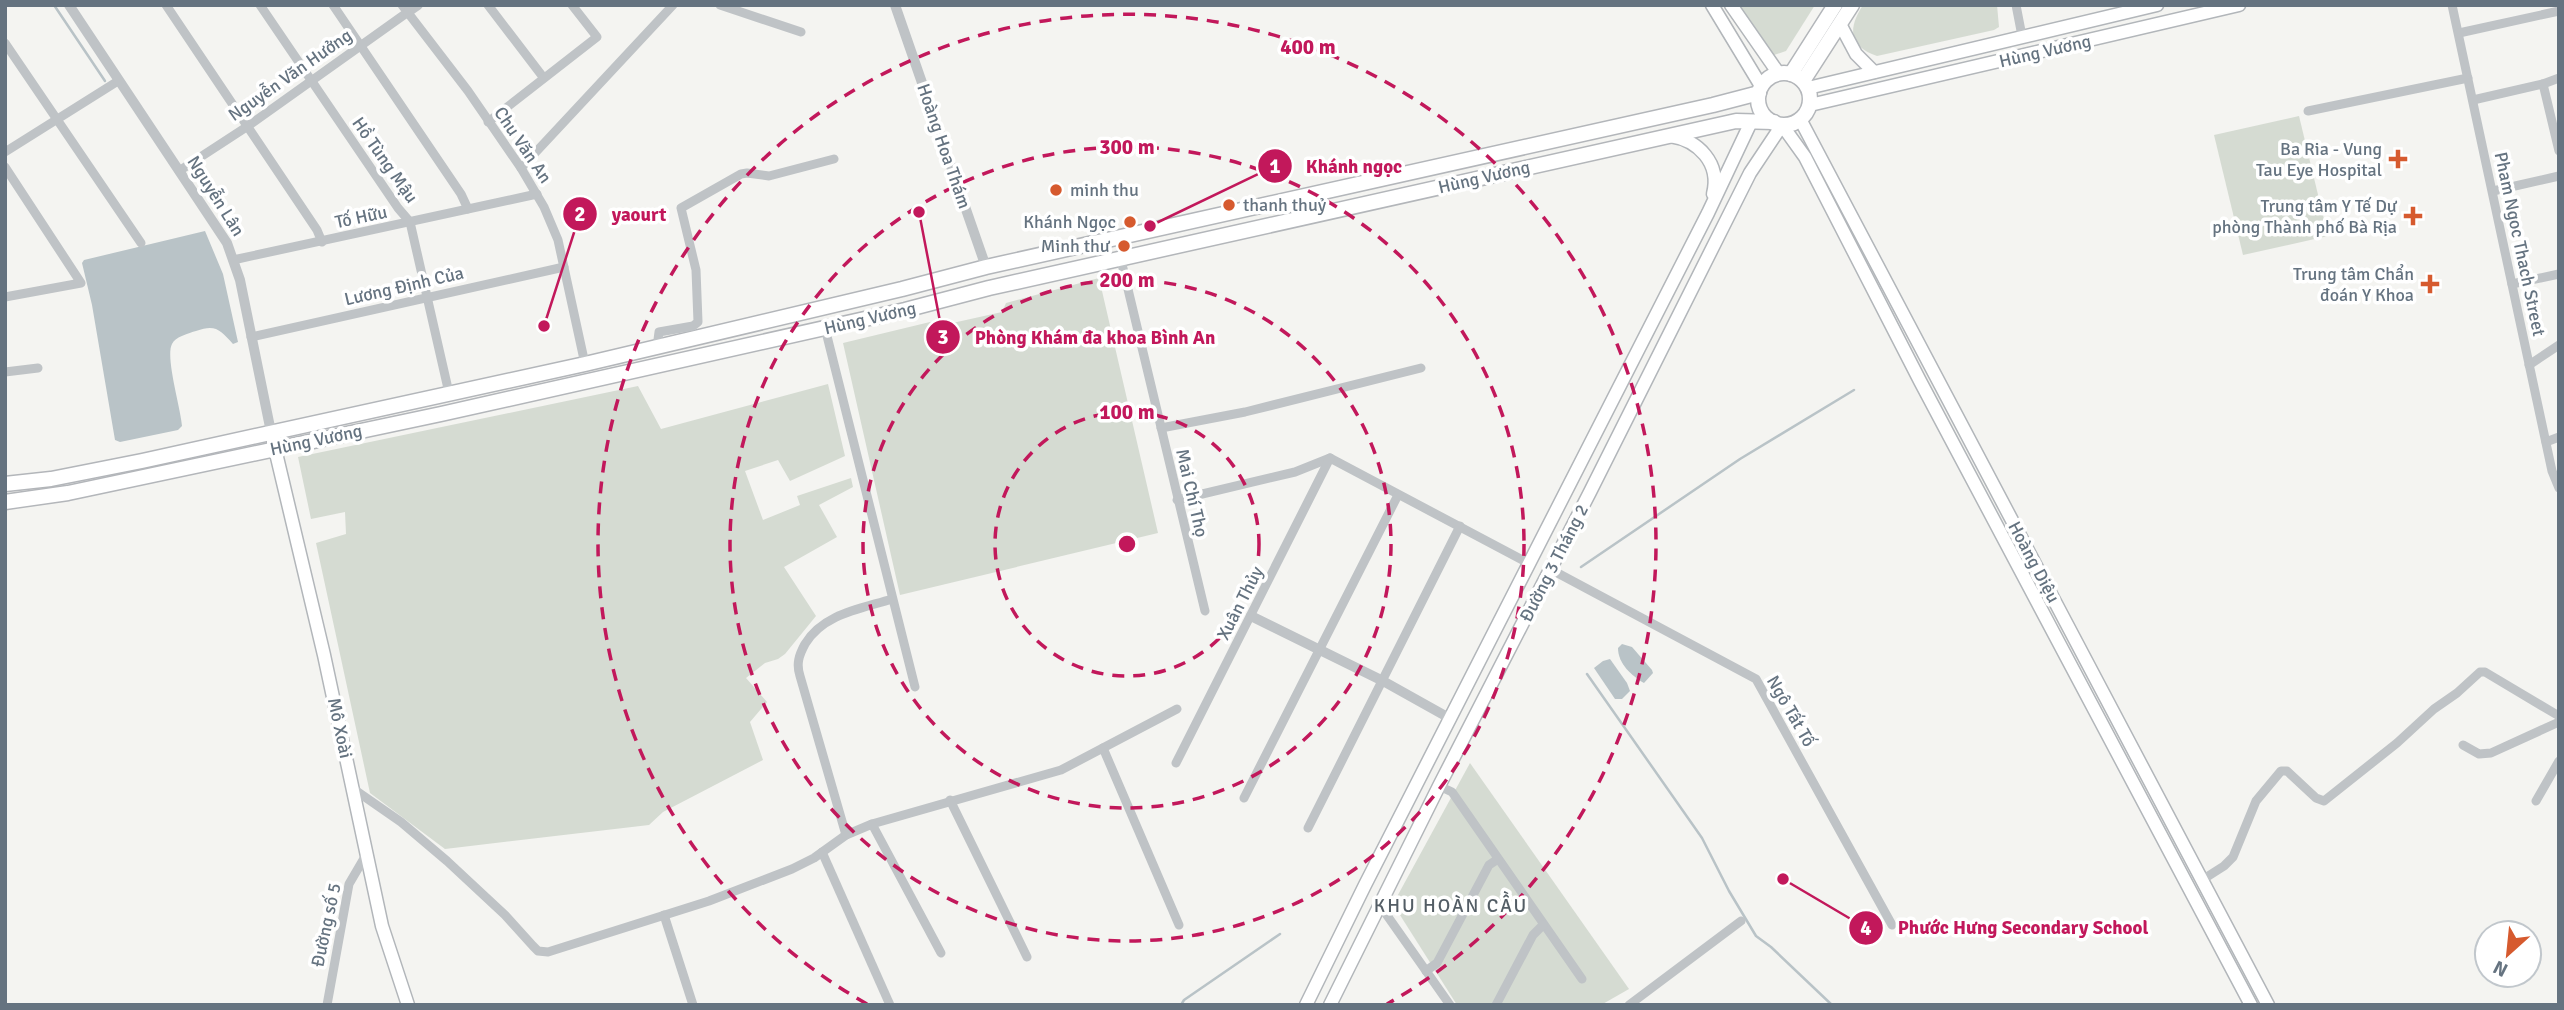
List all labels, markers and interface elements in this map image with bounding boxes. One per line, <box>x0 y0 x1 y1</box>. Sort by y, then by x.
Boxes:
street label: Nguyễn Văn Hưởng <box>224 24 356 126</box>
street label: Hùng Vương <box>1997 30 2093 72</box>
text: 400 m <box>1280 34 1336 60</box>
street label: Hoàng Hoa Thám <box>912 81 976 211</box>
street label: Chu Văn An <box>489 102 557 188</box>
street label: Hồ Tùng Mậu <box>347 113 423 207</box>
text: 300 m <box>1099 134 1155 160</box>
place label: Ba Ria - Vung Tau Eye Hospital <box>2256 138 2382 181</box>
callout: Khánh ngọc <box>1257 146 1417 186</box>
marker: Ba Ria - Vung Tau Eye Hospital <box>2388 149 2408 169</box>
street label: Pham Ngoc Thach Street <box>2490 150 2550 338</box>
street label: Nguyễn Lân <box>183 152 249 240</box>
text: 1 <box>1269 153 1281 179</box>
text: Khánh ngọc <box>1306 155 1402 179</box>
street label: Hùng Vương <box>1436 156 1532 198</box>
place label: minh thu <box>1070 179 1139 201</box>
marker: minh thu <box>1048 182 1064 198</box>
callout: yaourt <box>563 194 680 234</box>
place label: thanh thuỷ <box>1243 194 1327 216</box>
place label: Trung tâm Y Tế Dự phòng Thành phố Bà Rịa <box>2212 195 2398 238</box>
marker: thanh thuỷ <box>1221 197 1237 213</box>
street label: Tố Hữu <box>333 201 389 233</box>
text: 2 <box>574 201 586 227</box>
text: yaourt <box>611 203 666 227</box>
marker: Trung tâm Y Tế Dự phòng Thành phố Bà Rịa <box>2403 206 2423 226</box>
place label: Khánh Ngọc <box>1023 211 1116 233</box>
marker: Khánh Ngọc <box>1122 214 1138 230</box>
place label: Minh thư <box>1041 235 1111 257</box>
marker: Minh thư <box>1116 238 1132 254</box>
street label: Lương Định Của <box>342 262 466 310</box>
place label: Trung tâm Chẩn đoán Y Khoa <box>2293 263 2414 306</box>
text: 200 m <box>1099 267 1155 293</box>
marker: Trung tâm Chẩn đoán Y Khoa <box>2420 274 2440 294</box>
street label: Hùng Vương <box>822 297 918 339</box>
callout: Phòng Khám đa khoa Bình An <box>925 317 1229 357</box>
text: 3 <box>937 324 949 350</box>
text: Phòng Khám đa khoa Bình An <box>975 326 1215 350</box>
text: 100 m <box>1099 399 1155 425</box>
street label: Hùng Vương <box>268 420 364 460</box>
street label: Mai Chí Thọ <box>1171 447 1213 539</box>
street label: Đường 3 Tháng 2 <box>1515 501 1593 625</box>
street label: Hoàng Diệu <box>2003 517 2065 607</box>
centre of rings <box>1115 532 1139 556</box>
street label: Xuân Thủy <box>1212 562 1268 644</box>
street label: Ngô Tất Tố <box>1762 672 1820 751</box>
street label: Mô Xoài <box>323 696 357 760</box>
street label: Đường số 5 <box>306 881 346 969</box>
district label: KHU HOÀN CẦU <box>1374 891 1528 918</box>
callout: Phước Hưng Secondary School <box>1848 908 2162 948</box>
text: 4 <box>1860 915 1872 941</box>
text: Phước Hưng Secondary School <box>1898 916 2148 940</box>
north arrow <box>2473 919 2543 989</box>
text: N <box>2489 955 2512 982</box>

